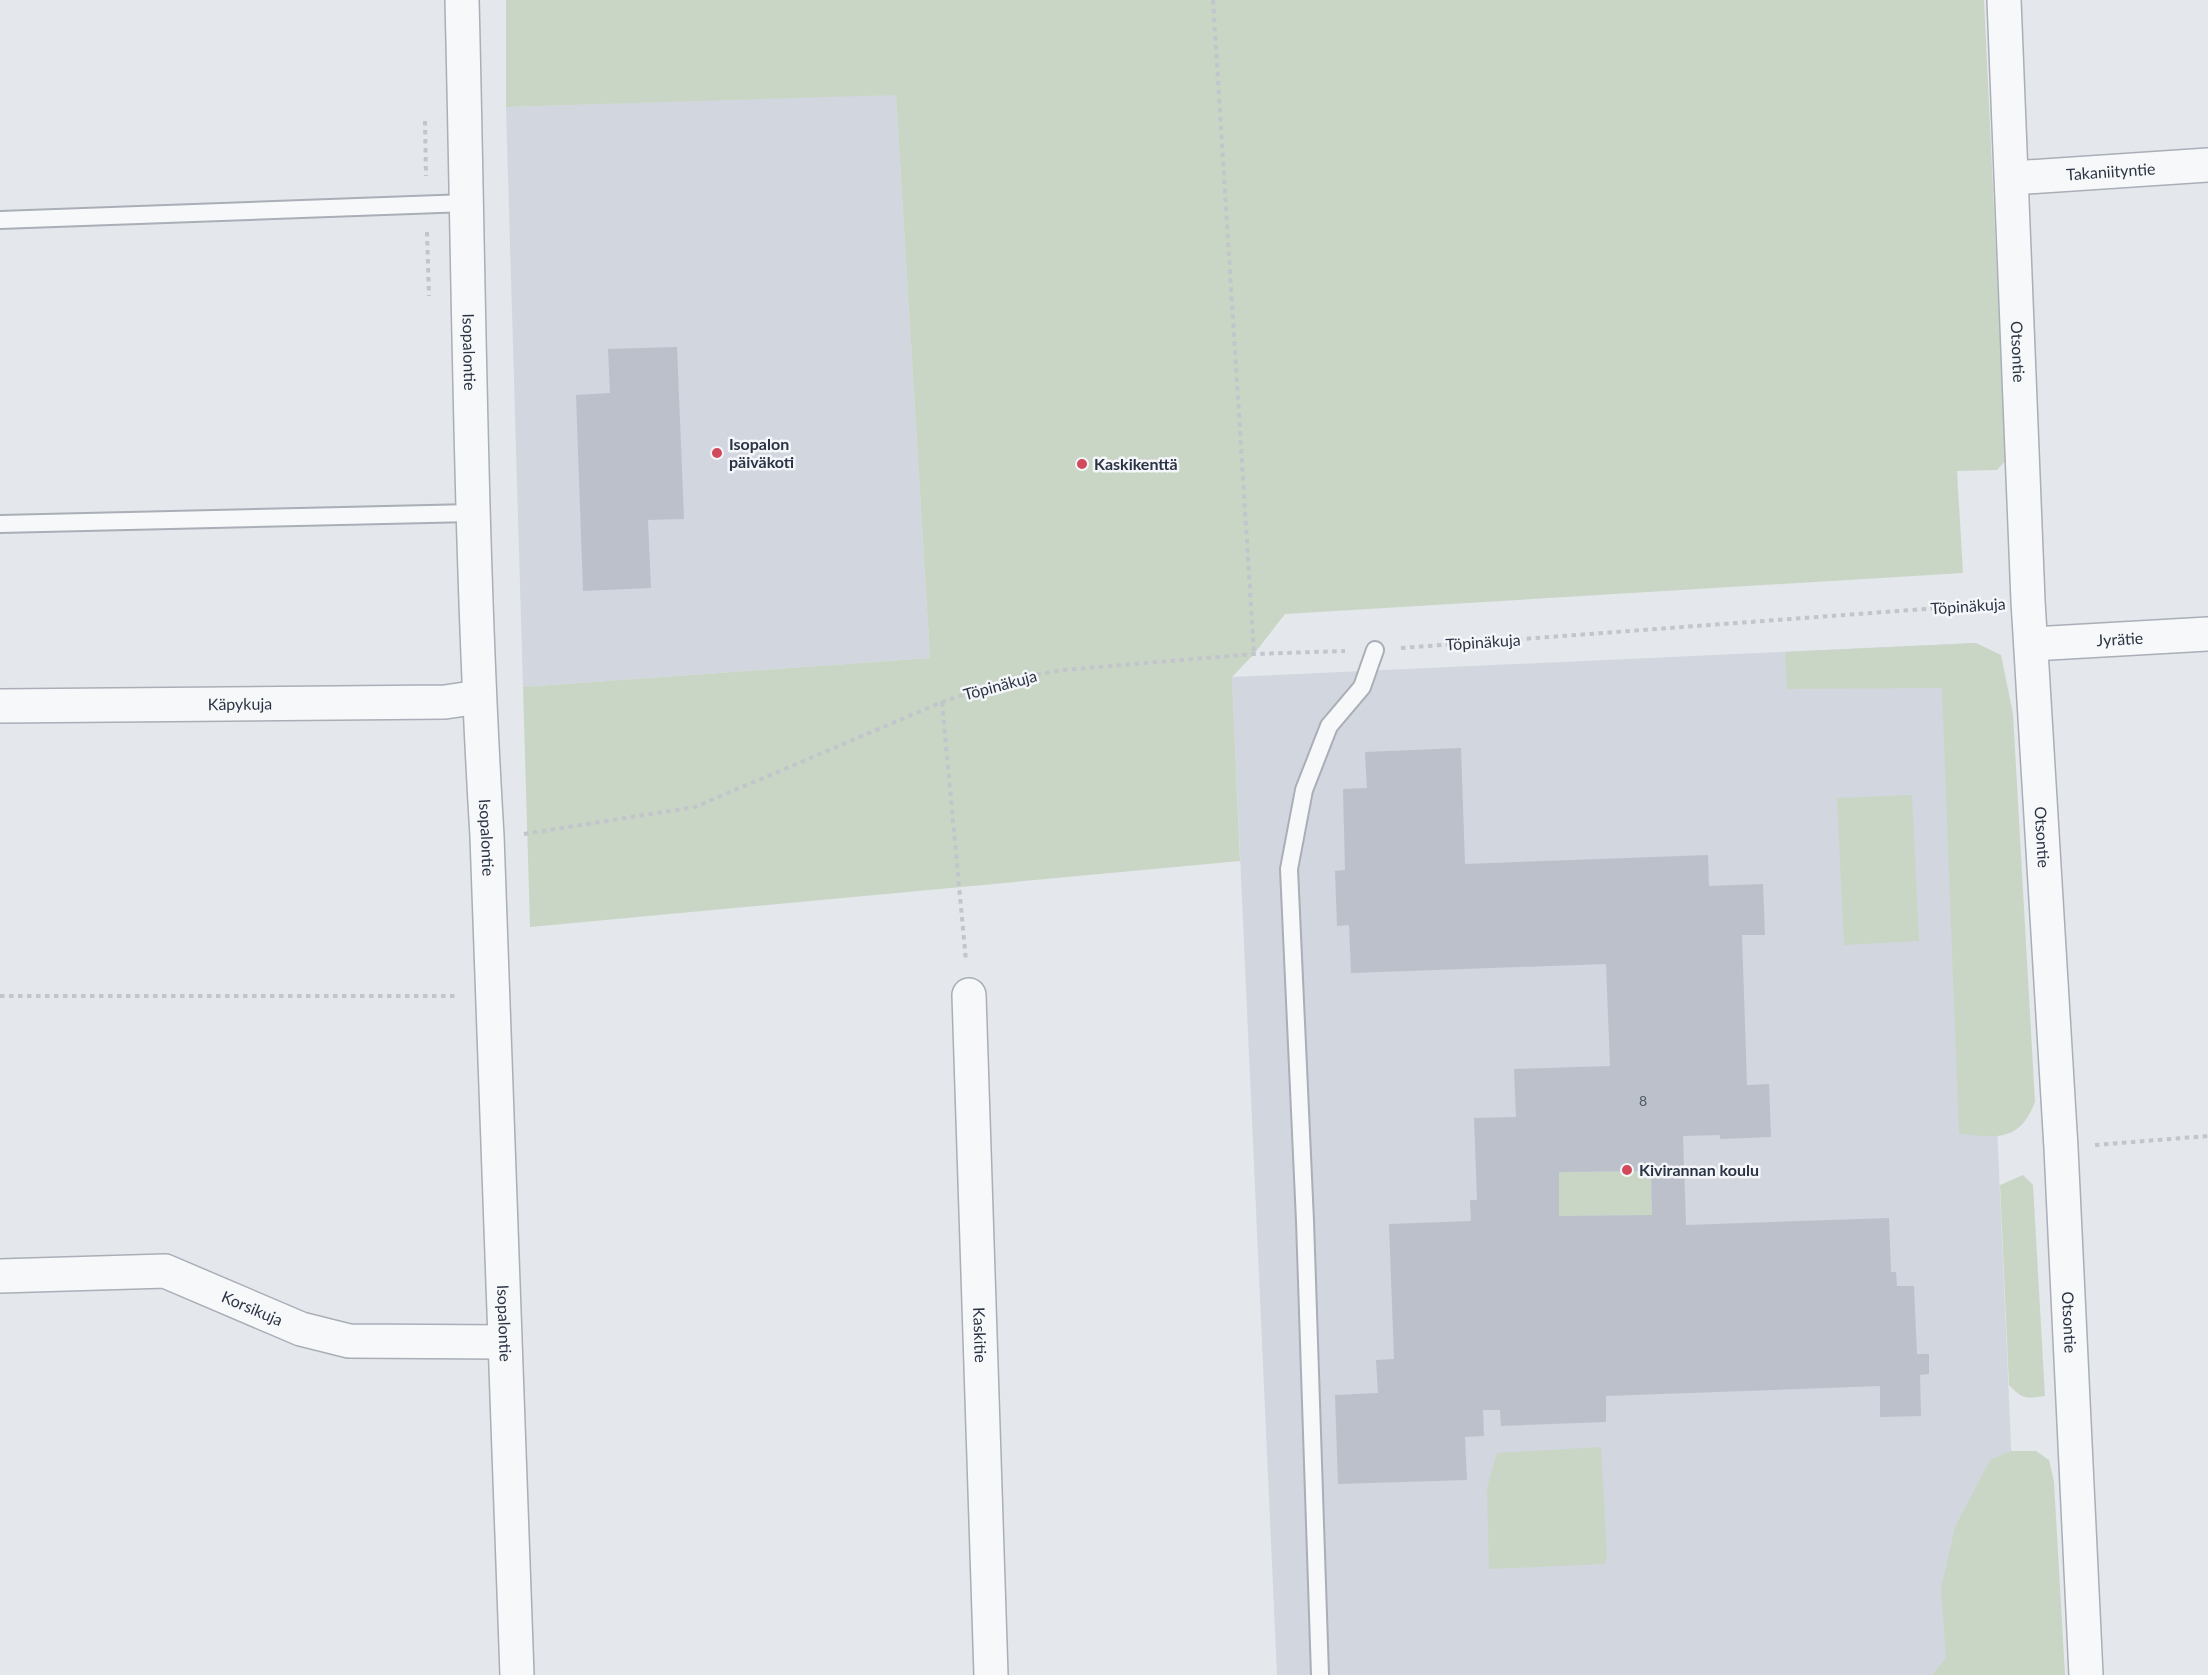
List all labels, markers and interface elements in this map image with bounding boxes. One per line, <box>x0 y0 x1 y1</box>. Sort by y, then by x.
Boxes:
street label: Takaniityntie <box>2066 159 2156 183</box>
street label: Isopalontie <box>459 313 480 391</box>
street label: Otsontie <box>2008 321 2029 383</box>
place label: Isopalon päiväkoti <box>729 434 794 471</box>
marker: Isopalon päiväkoti <box>710 446 724 460</box>
place label: Kaskikenttä <box>1094 454 1178 473</box>
marker: Kaskikenttä <box>1075 457 1089 471</box>
street label: Töpinäkuja <box>1930 593 2006 618</box>
street label: Jyrätie <box>2096 628 2144 649</box>
street label: Töpinäkuja <box>1445 629 1521 654</box>
street label: Töpinäkuja <box>961 666 1039 703</box>
street label: Käpykuja <box>208 694 272 713</box>
street label: Isopalontie <box>476 798 498 876</box>
street label: Otsontie <box>2031 806 2054 868</box>
house number: 8 <box>1639 1092 1647 1109</box>
place label: Kivirannan koulu <box>1639 1160 1759 1179</box>
marker: Kivirannan koulu <box>1620 1163 1634 1177</box>
street label: Isopalontie <box>494 1284 516 1362</box>
street label: Korsikuja <box>219 1286 286 1329</box>
street label: Otsontie <box>2059 1291 2081 1354</box>
street label: Kaskitie <box>970 1307 991 1363</box>

